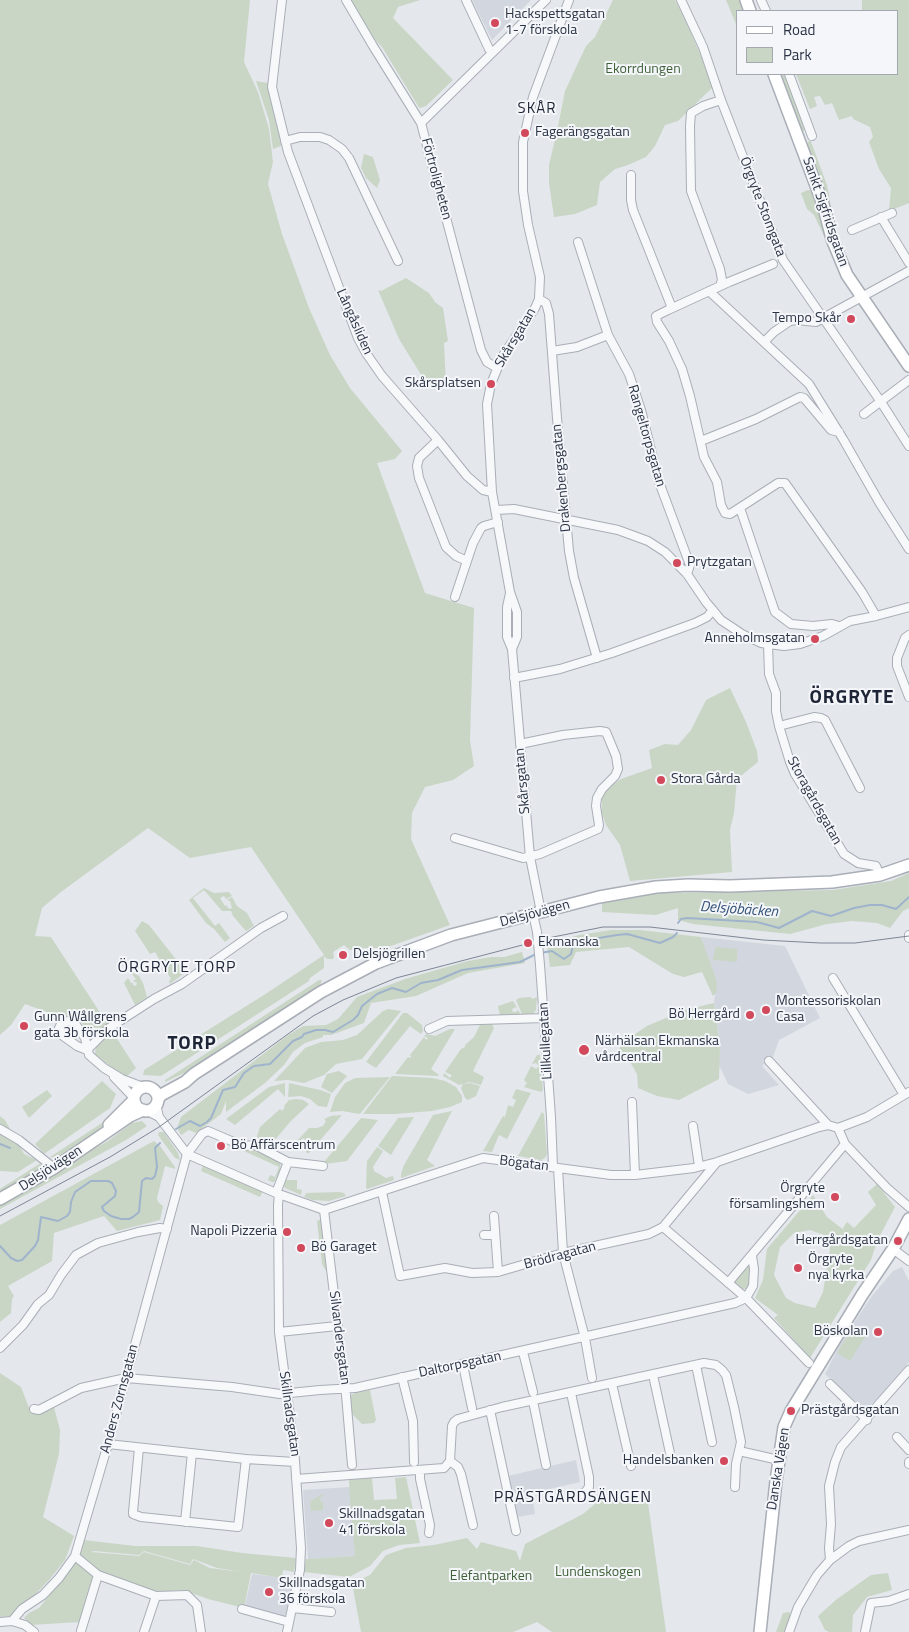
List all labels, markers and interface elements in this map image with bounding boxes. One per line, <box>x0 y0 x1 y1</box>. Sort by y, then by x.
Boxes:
place label: Hackspettsgatan 1-7 förskola <box>505 7 605 40</box>
legend <box>736 10 899 75</box>
marker: Hackspettsgatan 1-7 förskola <box>489 17 501 29</box>
text: Road <box>783 18 815 41</box>
text: Park <box>783 43 812 66</box>
park label: Ekorrdungen <box>605 62 681 78</box>
district label: SKÅR <box>517 100 557 118</box>
place label: Fagerängsgatan <box>535 125 630 141</box>
marker: Fagerängsgatan <box>519 127 531 139</box>
street label: Förtroligheten <box>417 136 455 222</box>
street label: Örgryte Stomgata <box>735 155 789 259</box>
street label: Sankt Sigfridsgatan <box>798 155 852 269</box>
street label: Långåsliden <box>332 286 376 358</box>
street label: Skårsgatan <box>492 305 540 371</box>
place label: Tempo Skår <box>772 311 841 327</box>
marker: Tempo Skår <box>845 313 857 325</box>
place label: Skårsplatsen <box>405 376 481 392</box>
marker: Skårsplatsen <box>485 378 497 390</box>
street label: Rangeltorpsgatan <box>623 383 669 489</box>
street label: Drakenbergsgatan <box>549 423 575 533</box>
place label: Prytzgatan <box>687 555 752 571</box>
marker: Prytzgatan <box>671 557 683 569</box>
place label: Anneholmsgatan <box>705 631 805 647</box>
marker: Anneholmsgatan <box>809 633 821 645</box>
district label: ÖRGRYTE <box>809 687 895 709</box>
street label: Skårsgatan <box>512 747 534 815</box>
street label: Storagårdsgatan <box>783 754 845 848</box>
place label: Stora Gårda <box>671 772 740 788</box>
marker: Stora Gårda <box>655 774 667 786</box>
street label: Delsjövägen <box>498 897 572 931</box>
water label: Delsjöbäcken <box>699 898 779 922</box>
place label: Ekmanska <box>538 935 599 951</box>
marker: Ekmanska <box>522 937 534 949</box>
place label: Delsjögrillen <box>353 947 425 963</box>
marker: Delsjögrillen <box>337 949 349 961</box>
district label: ÖRGRYTE TORP <box>116 958 238 978</box>
place label: Montessoriskolan Casa <box>776 994 881 1026</box>
street label: Lillkullegatan <box>536 1002 556 1080</box>
marker: Montessoriskolan Casa <box>760 1004 772 1016</box>
place label: Bö Herrgård <box>669 1007 740 1023</box>
marker: Bö Herrgård <box>744 1009 756 1021</box>
place label: Gunn Wållgrens gata 3b förskola <box>34 1010 129 1042</box>
marker: Gunn Wållgrens gata 3b förskola <box>18 1020 30 1032</box>
district label: TORP <box>167 1033 217 1055</box>
place label: Närhälsan Ekmanska vårdcentral <box>595 1034 719 1066</box>
marker: Närhälsan Ekmanska vårdcentral <box>577 1043 591 1057</box>
place label: Bö Affärscentrum <box>231 1138 335 1154</box>
marker: Bö Affärscentrum <box>215 1140 227 1152</box>
street label: Delsjövägen <box>16 1142 86 1196</box>
street label: Bögatan <box>498 1153 550 1175</box>
place label: Örgryte församlingshem <box>729 1181 825 1214</box>
marker: Örgryte församlingshem <box>829 1191 841 1203</box>
place label: Napoli Pizzeria <box>190 1224 277 1240</box>
marker: Napoli Pizzeria <box>281 1226 293 1238</box>
place label: Herrgårdsgatan <box>796 1233 888 1249</box>
marker: Herrgårdsgatan <box>892 1235 904 1247</box>
street label: Brödragatan <box>522 1238 598 1274</box>
place label: Bö Garaget <box>311 1240 377 1256</box>
marker: Bö Garaget <box>295 1242 307 1254</box>
place label: Örgryte nya kyrka <box>808 1252 864 1284</box>
marker: Örgryte nya kyrka <box>792 1262 804 1274</box>
street label: Silvandersgatan <box>325 1290 353 1386</box>
place label: Böskolan <box>814 1324 868 1340</box>
marker: Böskolan <box>872 1326 884 1338</box>
street label: Anders Zornsgatan <box>97 1343 143 1455</box>
street label: Daltorpsgatan <box>417 1348 503 1382</box>
street label: Skillnadsgatan <box>275 1370 303 1458</box>
place label: Prästgårdsgatan <box>801 1403 899 1419</box>
marker: Prästgårdsgatan <box>785 1405 797 1417</box>
street label: Danska Vägen <box>764 1427 794 1511</box>
place label: Handelsbanken <box>623 1453 714 1469</box>
marker: Handelsbanken <box>718 1455 730 1467</box>
district label: PRÄSTGÅRDSÄNGEN <box>492 1488 654 1508</box>
place label: Skillnadsgatan 41 förskola <box>339 1507 425 1540</box>
marker: Skillnadsgatan 41 förskola <box>323 1517 335 1529</box>
park label: Lundenskogen <box>555 1565 641 1581</box>
park label: Elefantparken <box>450 1569 532 1585</box>
place label: Skillnadsgatan 36 förskola <box>279 1576 365 1608</box>
marker: Skillnadsgatan 36 förskola <box>263 1586 275 1598</box>

